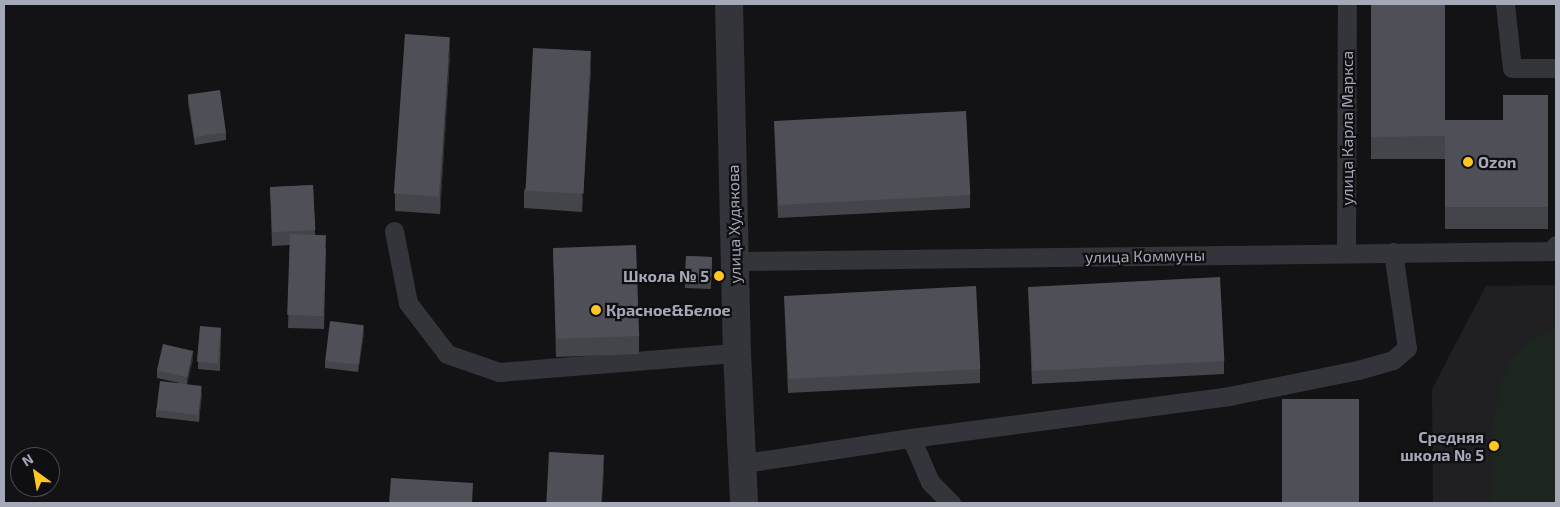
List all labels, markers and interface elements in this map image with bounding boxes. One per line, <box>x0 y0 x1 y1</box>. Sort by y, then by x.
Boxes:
street label: улица Карла Маркса <box>1337 51 1357 205</box>
place label: Ozon <box>1478 152 1516 172</box>
marker: Ozon <box>1462 156 1474 168</box>
street label: улица Худякова <box>723 164 745 284</box>
street label: улица Коммуны <box>1085 245 1205 267</box>
place label: Школа № 5 <box>623 266 709 286</box>
marker: Школа № 5 <box>713 270 725 282</box>
place label: Красное&Белое <box>606 300 731 320</box>
marker: Красное&Белое <box>590 304 602 316</box>
place label: Средняя школа № 5 <box>1400 427 1484 465</box>
marker: Средняя школа № 5 <box>1488 440 1500 452</box>
north arrow <box>10 447 60 497</box>
text: N <box>19 450 36 470</box>

